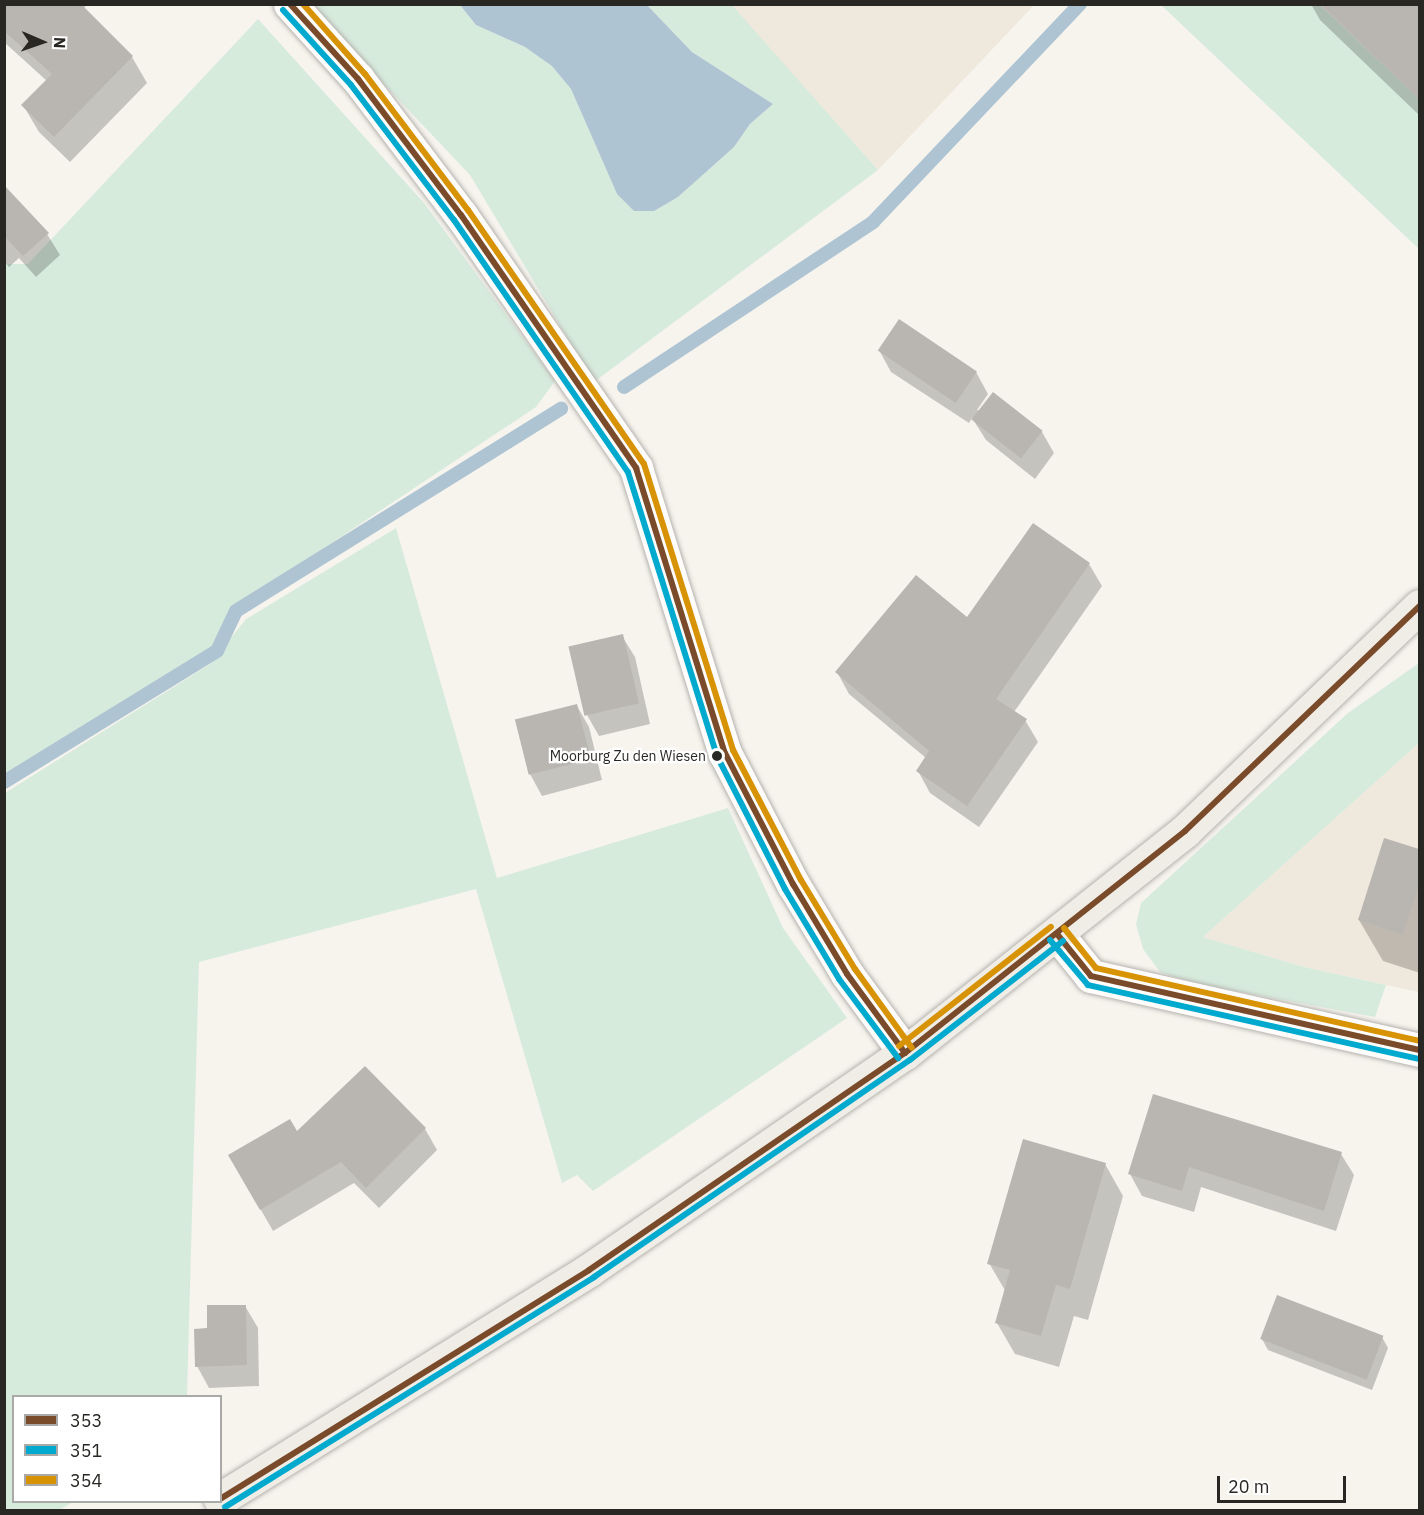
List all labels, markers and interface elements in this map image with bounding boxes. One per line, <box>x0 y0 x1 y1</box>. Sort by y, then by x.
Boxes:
north arrow <box>12 12 72 72</box>
text: N <box>50 36 70 49</box>
place label: Moorburg Zu den Wiesen <box>550 748 706 764</box>
marker: Moorburg Zu den Wiesen <box>711 750 723 762</box>
legend <box>12 1395 222 1503</box>
text: 353 <box>70 1409 102 1432</box>
text: 351 <box>70 1439 102 1462</box>
scale bar <box>1220 1464 1349 1502</box>
text: 354 <box>70 1469 102 1492</box>
text: 20 m <box>1228 1475 1270 1498</box>

